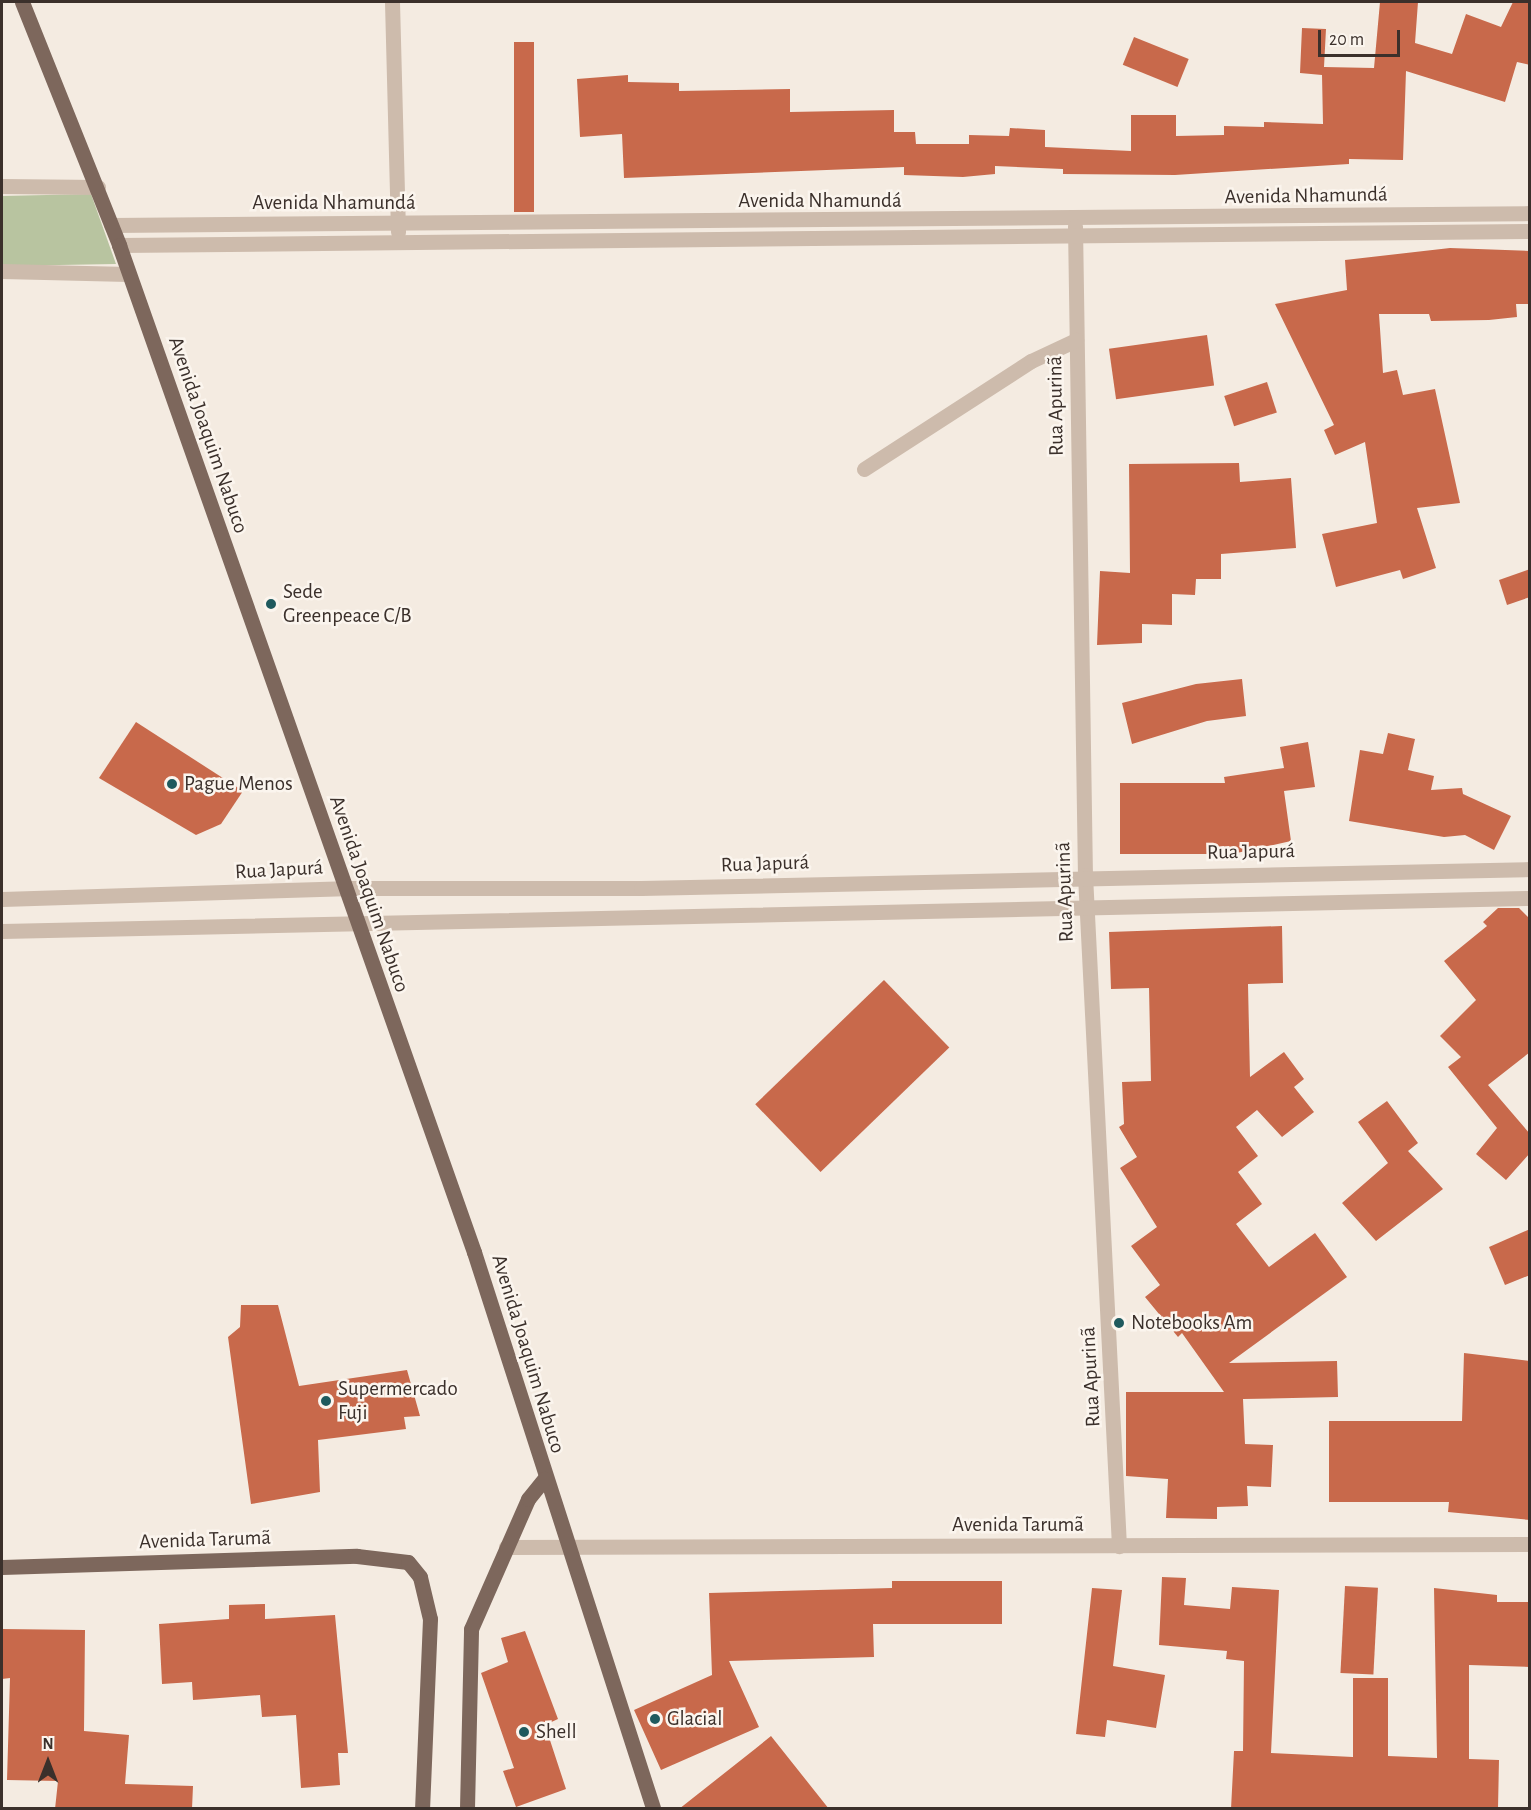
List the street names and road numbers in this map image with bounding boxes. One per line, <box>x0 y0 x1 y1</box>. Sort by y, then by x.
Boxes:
street label: Avenida Nhamundá <box>1224 182 1388 210</box>
street label: Avenida Nhamundá <box>738 188 902 214</box>
street label: Avenida Nhamundá <box>252 190 416 216</box>
street label: Avenida Joaquim Nabuco <box>163 333 253 537</box>
street label: Rua Apurinã <box>1043 356 1069 456</box>
street label: Avenida Joaquim Nabuco <box>324 792 414 996</box>
street label: Rua Japurá <box>1207 839 1295 865</box>
street label: Rua Apurinã <box>1051 841 1079 943</box>
street label: Rua Japurá <box>720 850 810 878</box>
street label: Rua Japurá <box>234 855 324 885</box>
street label: Avenida Joaquim Nabuco <box>486 1252 570 1456</box>
street label: Rua Apurinã <box>1076 1326 1106 1428</box>
street label: Avenida Tarumã <box>952 1512 1084 1538</box>
street label: Avenida Tarumã <box>139 1525 271 1555</box>

